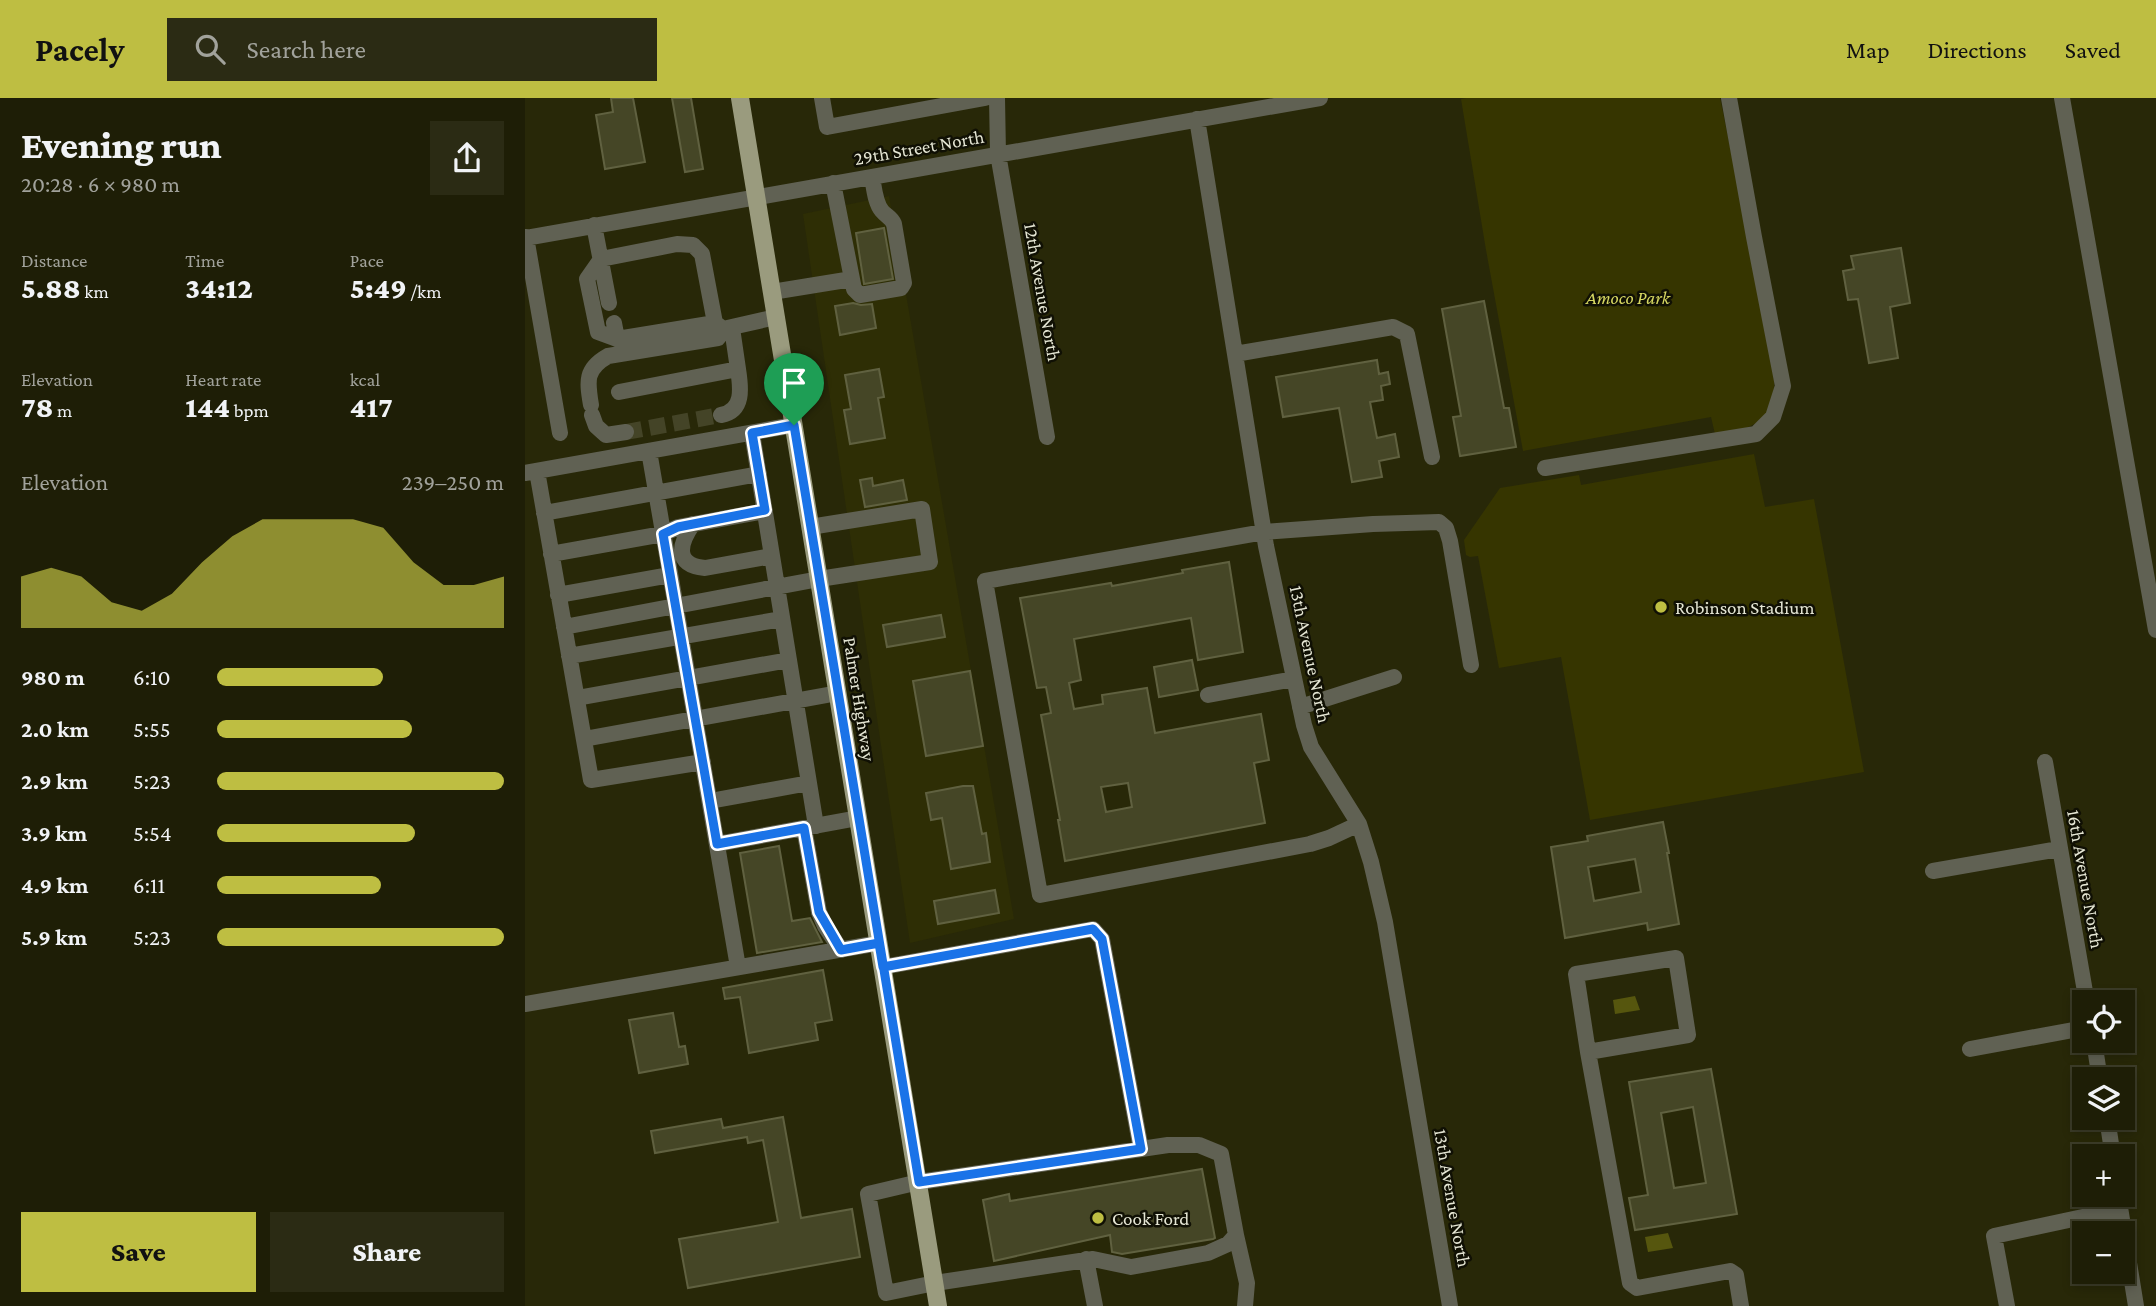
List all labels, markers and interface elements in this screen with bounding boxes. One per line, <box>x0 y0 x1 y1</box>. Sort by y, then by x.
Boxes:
search box <box>167 18 657 81</box>
icon: search <box>191 30 229 68</box>
text: Pacely <box>35 31 125 68</box>
text: Search here <box>247 35 366 64</box>
text: Map <box>1846 36 1890 63</box>
text: Directions <box>1928 36 2027 63</box>
text: Saved <box>2065 36 2121 63</box>
button: share <box>430 121 504 195</box>
text: Evening run <box>21 124 222 166</box>
street label: 29th Street North <box>852 126 986 169</box>
text: 20:28 · 6 × 980 m <box>21 171 180 197</box>
street label: 12th Avenue North <box>1020 221 1065 363</box>
text: Distance <box>21 250 87 271</box>
text: Time <box>185 250 224 271</box>
text: Pace <box>350 250 384 271</box>
text: 5.88 <box>21 271 81 304</box>
text: 34:12 <box>185 271 253 304</box>
text: 5:49 <box>350 271 407 304</box>
text: km <box>81 281 109 302</box>
text: /km <box>407 281 441 302</box>
park label: Amoco Park <box>1585 287 1671 308</box>
pin <box>764 353 824 425</box>
icon: arrive <box>775 364 813 402</box>
text: Elevation <box>21 369 93 390</box>
text: Heart rate <box>185 369 261 390</box>
text: kcal <box>350 369 380 390</box>
text: 78 <box>21 390 54 423</box>
text: 144 <box>185 390 230 423</box>
text: 417 <box>350 390 393 423</box>
text: m <box>54 400 72 421</box>
text: bpm <box>230 400 269 421</box>
text: Elevation <box>21 469 108 495</box>
text: 239–250 m <box>402 469 504 495</box>
street label: 13th Avenue North <box>1286 583 1335 725</box>
place label: Robinson Stadium <box>1675 597 1815 618</box>
marker: Robinson Stadium <box>1653 599 1669 615</box>
street label: Palmer Highway <box>839 636 880 763</box>
text: 980 m <box>21 664 85 690</box>
text: 6:10 <box>133 664 171 690</box>
text: 2.0 km <box>21 716 89 742</box>
text: 5:55 <box>133 716 171 742</box>
text: 2.9 km <box>21 768 88 794</box>
text: 5:23 <box>133 768 171 794</box>
street label: 16th Avenue North <box>2063 808 2108 950</box>
text: 3.9 km <box>21 820 87 846</box>
text: 5:54 <box>133 820 172 846</box>
text: 4.9 km <box>21 872 89 898</box>
text: 6:11 <box>133 872 165 898</box>
text: 5.9 km <box>21 924 87 950</box>
text: 5:23 <box>133 924 171 950</box>
map controls <box>2072 990 2135 1284</box>
button: locate <box>2072 990 2135 1053</box>
button: layers <box>2072 1067 2135 1130</box>
street label: 13th Avenue North <box>1430 1127 1475 1269</box>
button: + <box>2072 1144 2135 1207</box>
place label: Cook Ford <box>1112 1208 1189 1229</box>
marker: Cook Ford <box>1090 1210 1106 1226</box>
button: Save <box>21 1212 256 1292</box>
button: Share <box>270 1212 504 1292</box>
button: − <box>2072 1221 2135 1284</box>

